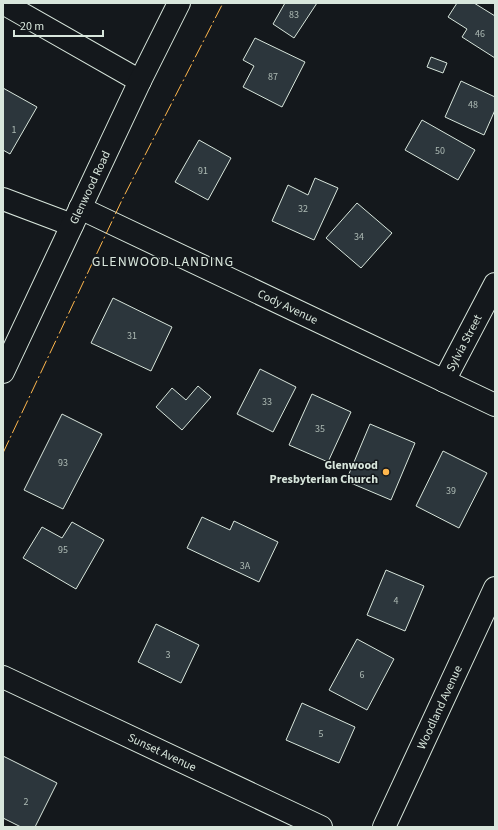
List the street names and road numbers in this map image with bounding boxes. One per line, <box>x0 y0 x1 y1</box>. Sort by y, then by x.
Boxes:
street label: Glenwood Road <box>66 148 115 227</box>
street label: Cody Avenue <box>255 285 321 329</box>
street label: Sylvia Street <box>442 312 486 375</box>
street label: Woodland Avenue <box>413 663 467 752</box>
street label: Sunset Avenue <box>125 729 199 776</box>

